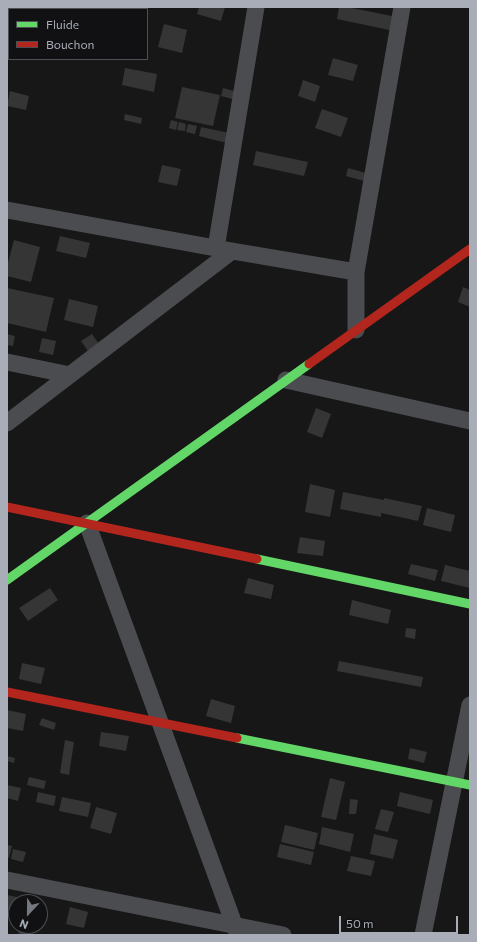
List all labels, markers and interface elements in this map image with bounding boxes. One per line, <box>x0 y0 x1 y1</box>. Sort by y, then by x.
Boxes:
legend <box>8 8 148 60</box>
text: Fluide <box>46 17 79 31</box>
text: Bouchon <box>46 37 94 51</box>
north arrow <box>8 894 48 934</box>
scale bar <box>341 908 460 934</box>
text: 50 m <box>346 916 374 930</box>
text: N <box>17 917 30 932</box>

